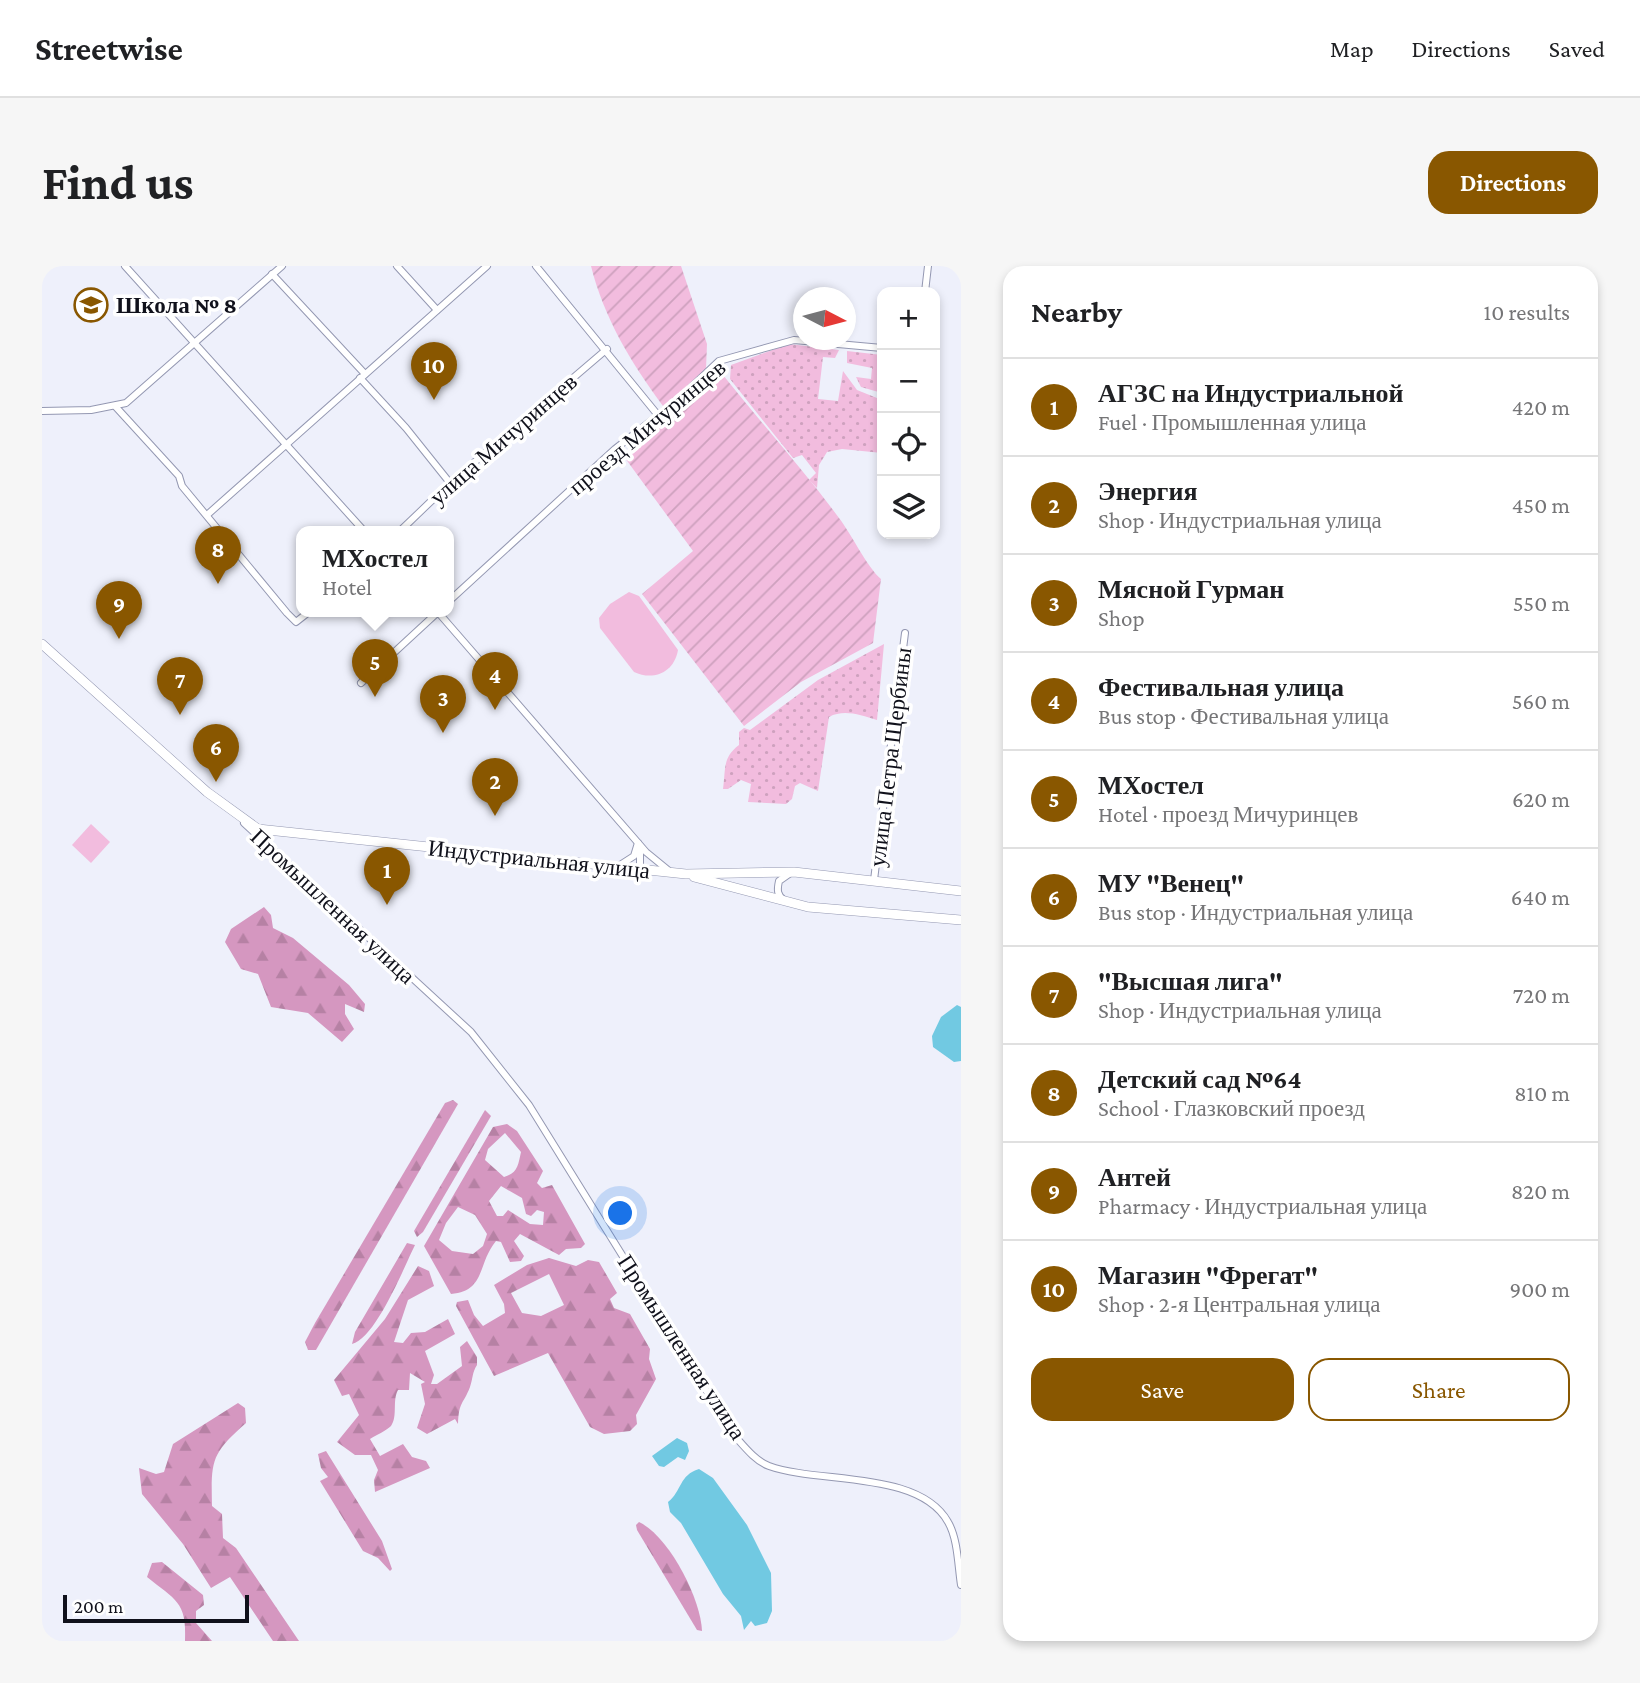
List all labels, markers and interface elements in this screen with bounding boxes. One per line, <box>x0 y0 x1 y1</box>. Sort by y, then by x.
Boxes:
text: Streetwise <box>35 30 183 67</box>
text: Map <box>1330 35 1374 62</box>
text: Directions <box>1412 35 1511 62</box>
text: Saved <box>1549 35 1605 62</box>
button: Directions <box>1428 151 1598 214</box>
text: Find us <box>42 155 194 210</box>
school or university icon: Школа № 8 <box>72 286 110 324</box>
north arrow <box>793 287 856 350</box>
map controls <box>877 287 940 539</box>
button: + <box>877 287 940 350</box>
place label: Школа № 8 <box>116 292 237 318</box>
text: Nearby <box>1031 295 1122 328</box>
text: 10 results <box>1484 299 1570 325</box>
pin: 10 <box>411 342 457 400</box>
button: − <box>877 350 940 413</box>
street label: проезд Мичуринцев <box>564 354 731 500</box>
street label: улица Мичуринцев <box>424 368 582 510</box>
text: АГЗС на Индустриальной <box>1098 379 1404 408</box>
text: 1 <box>1050 394 1058 420</box>
text: 420 m <box>1512 394 1570 420</box>
text: Fuel · Промышленная улица <box>1098 409 1367 435</box>
button: locate <box>877 413 940 476</box>
button: layers <box>877 476 940 539</box>
text: Энергия <box>1098 477 1197 506</box>
text: 2 <box>1048 492 1060 518</box>
text: 450 m <box>1512 492 1570 518</box>
text: Shop · Индустриальная улица <box>1098 507 1382 533</box>
pin: 8 <box>195 526 241 584</box>
popup <box>296 526 454 617</box>
text: МХостел <box>322 544 428 573</box>
text: Hotel <box>322 574 372 600</box>
text: Мясной Гурман <box>1098 575 1284 604</box>
pin: 9 <box>96 581 142 639</box>
text: 3 <box>1048 590 1060 616</box>
text: 550 m <box>1513 590 1570 616</box>
text: Shop <box>1098 605 1145 631</box>
pin: 5 <box>352 639 398 697</box>
street label: улица Петра Щербины <box>864 646 916 868</box>
pin: 4 <box>472 652 518 710</box>
pin: 7 <box>157 657 203 715</box>
text: Фестивальная улица <box>1098 673 1344 702</box>
pin: 3 <box>420 675 466 733</box>
text: 4 <box>1048 688 1060 714</box>
text: 560 m <box>1512 688 1570 714</box>
text: Bus stop · Фестивальная улица <box>1098 703 1389 729</box>
pin: 6 <box>193 724 239 782</box>
pin: 2 <box>472 758 518 816</box>
text: МХостел <box>1098 771 1204 800</box>
text: 5 <box>1048 786 1060 812</box>
text: 620 m <box>1512 786 1570 812</box>
text: Hotel · проезд Мичуринцев <box>1098 801 1358 827</box>
street label: Промышленная улица <box>245 823 421 989</box>
street label: Индустриальная улица <box>427 834 651 884</box>
pin: 1 <box>364 847 410 905</box>
text: МУ "Венец" <box>1098 869 1244 898</box>
text: 6 <box>1048 884 1060 910</box>
text: 640 m <box>1511 884 1570 910</box>
text: Bus stop · Индустриальная улица <box>1098 899 1413 925</box>
text: "Высшая лига" <box>1098 967 1283 996</box>
text: 7 <box>1048 982 1060 1008</box>
text: 720 m <box>1513 982 1570 1008</box>
text: Shop · Индустриальная улица <box>1098 997 1382 1023</box>
text: Детский сад №64 <box>1098 1065 1301 1094</box>
text: 8 <box>1047 1080 1061 1106</box>
text: 810 m <box>1514 1080 1570 1106</box>
text: School · Глазковский проезд <box>1098 1095 1365 1121</box>
text: Антей <box>1098 1163 1171 1192</box>
text: 9 <box>1048 1178 1060 1204</box>
text: 820 m <box>1511 1178 1570 1204</box>
text: Pharmacy · Индустриальная улица <box>1098 1193 1427 1219</box>
your location <box>603 1196 637 1230</box>
street label: Промышленная улица <box>613 1250 751 1444</box>
text: Магазин "Фрегат" <box>1098 1261 1318 1290</box>
text: 10 <box>1043 1276 1065 1302</box>
text: 900 m <box>1510 1276 1570 1302</box>
text: Shop · 2-я Центральная улица <box>1098 1291 1381 1317</box>
button: Save <box>1031 1358 1294 1421</box>
button: Share <box>1308 1358 1570 1421</box>
scale bar <box>63 1592 248 1624</box>
text: 200 m <box>74 1596 123 1617</box>

